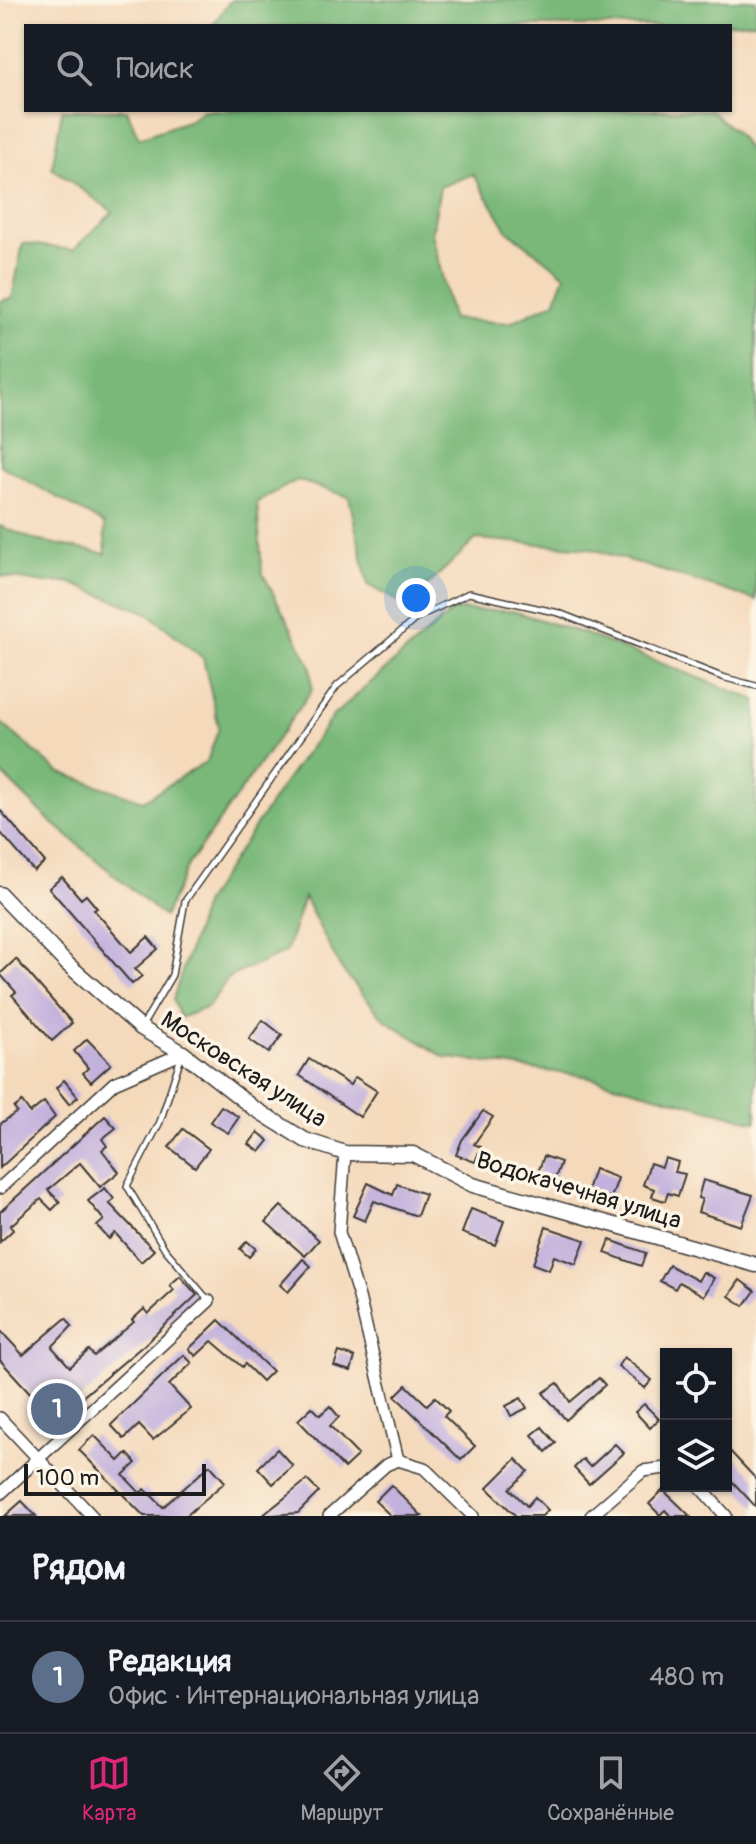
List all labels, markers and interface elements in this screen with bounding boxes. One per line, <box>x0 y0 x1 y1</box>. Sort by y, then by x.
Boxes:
search box <box>24 24 732 112</box>
icon: search <box>52 46 96 90</box>
text: Поиск <box>116 50 194 87</box>
your location <box>396 578 436 618</box>
street label: Московская улица <box>156 1005 332 1134</box>
street label: Водокачечная улица <box>473 1146 685 1235</box>
map controls <box>660 1348 732 1492</box>
button: locate <box>660 1348 732 1420</box>
pin: 1 <box>31 1379 83 1439</box>
button: layers <box>660 1420 732 1492</box>
scale bar <box>24 1460 206 1496</box>
text: 100 m <box>36 1464 99 1492</box>
text: Рядом <box>32 1547 126 1590</box>
text: Редакция <box>108 1643 231 1680</box>
text: 1 <box>53 1661 63 1693</box>
text: 480 m <box>649 1661 724 1693</box>
text: Офис · Интернациональная улица <box>108 1680 479 1712</box>
tab: Карта <box>82 1751 137 1827</box>
tab: Маршрут <box>300 1751 383 1827</box>
tab: Сохранённые <box>547 1751 674 1827</box>

